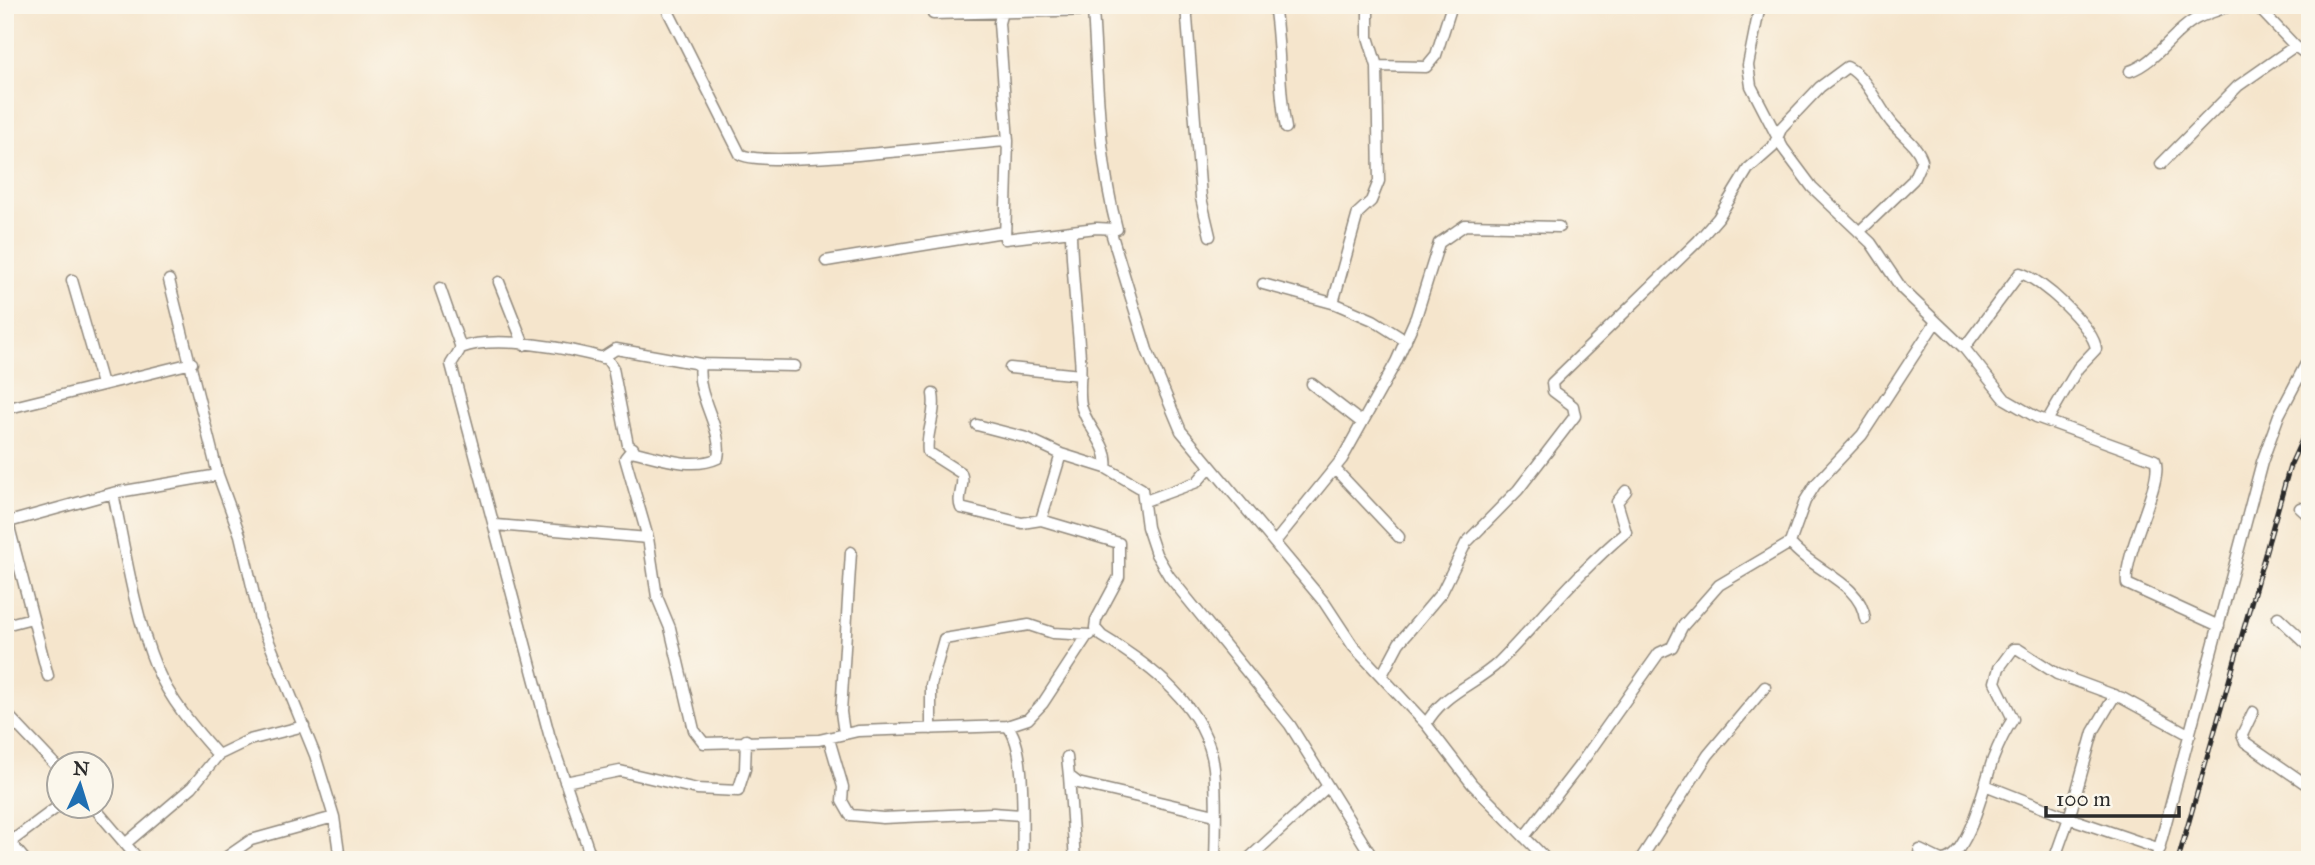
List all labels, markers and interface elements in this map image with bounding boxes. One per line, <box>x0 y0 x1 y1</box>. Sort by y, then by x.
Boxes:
north arrow <box>46 750 116 820</box>
text: N <box>72 757 90 781</box>
scale bar <box>2046 774 2178 818</box>
text: 100 m <box>2056 786 2111 812</box>

